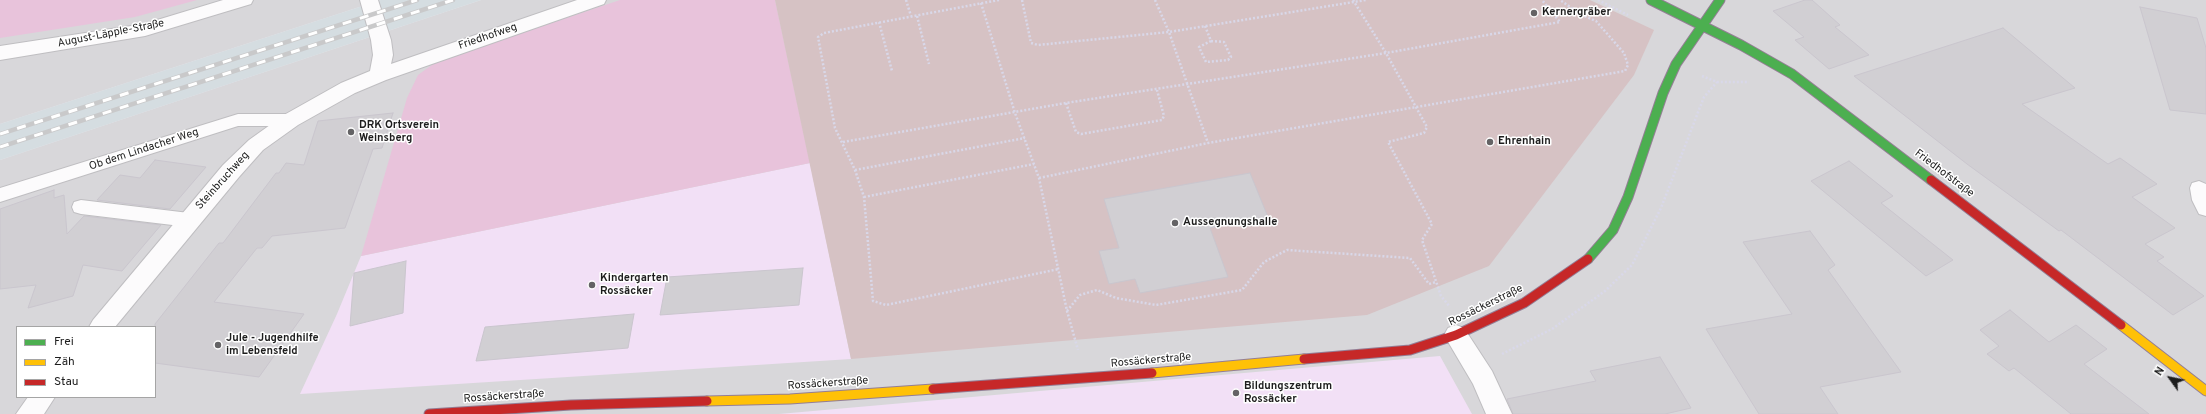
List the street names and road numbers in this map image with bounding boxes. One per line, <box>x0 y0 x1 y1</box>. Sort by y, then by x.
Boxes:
street label: August-Läpple-Straße <box>57 17 165 51</box>
street label: Friedhofweg <box>457 21 519 53</box>
street label: Ob dem Lindacher Weg <box>88 126 200 174</box>
street label: Friedhofstraße <box>1912 147 1976 201</box>
street label: Steinbruchweg <box>194 149 252 213</box>
street label: Rossäckerstraße <box>1447 282 1525 330</box>
street label: Rossäckerstraße <box>1110 351 1192 371</box>
street label: Rossäckerstraße <box>787 375 869 393</box>
street label: Rossäckerstraße <box>463 388 545 406</box>

